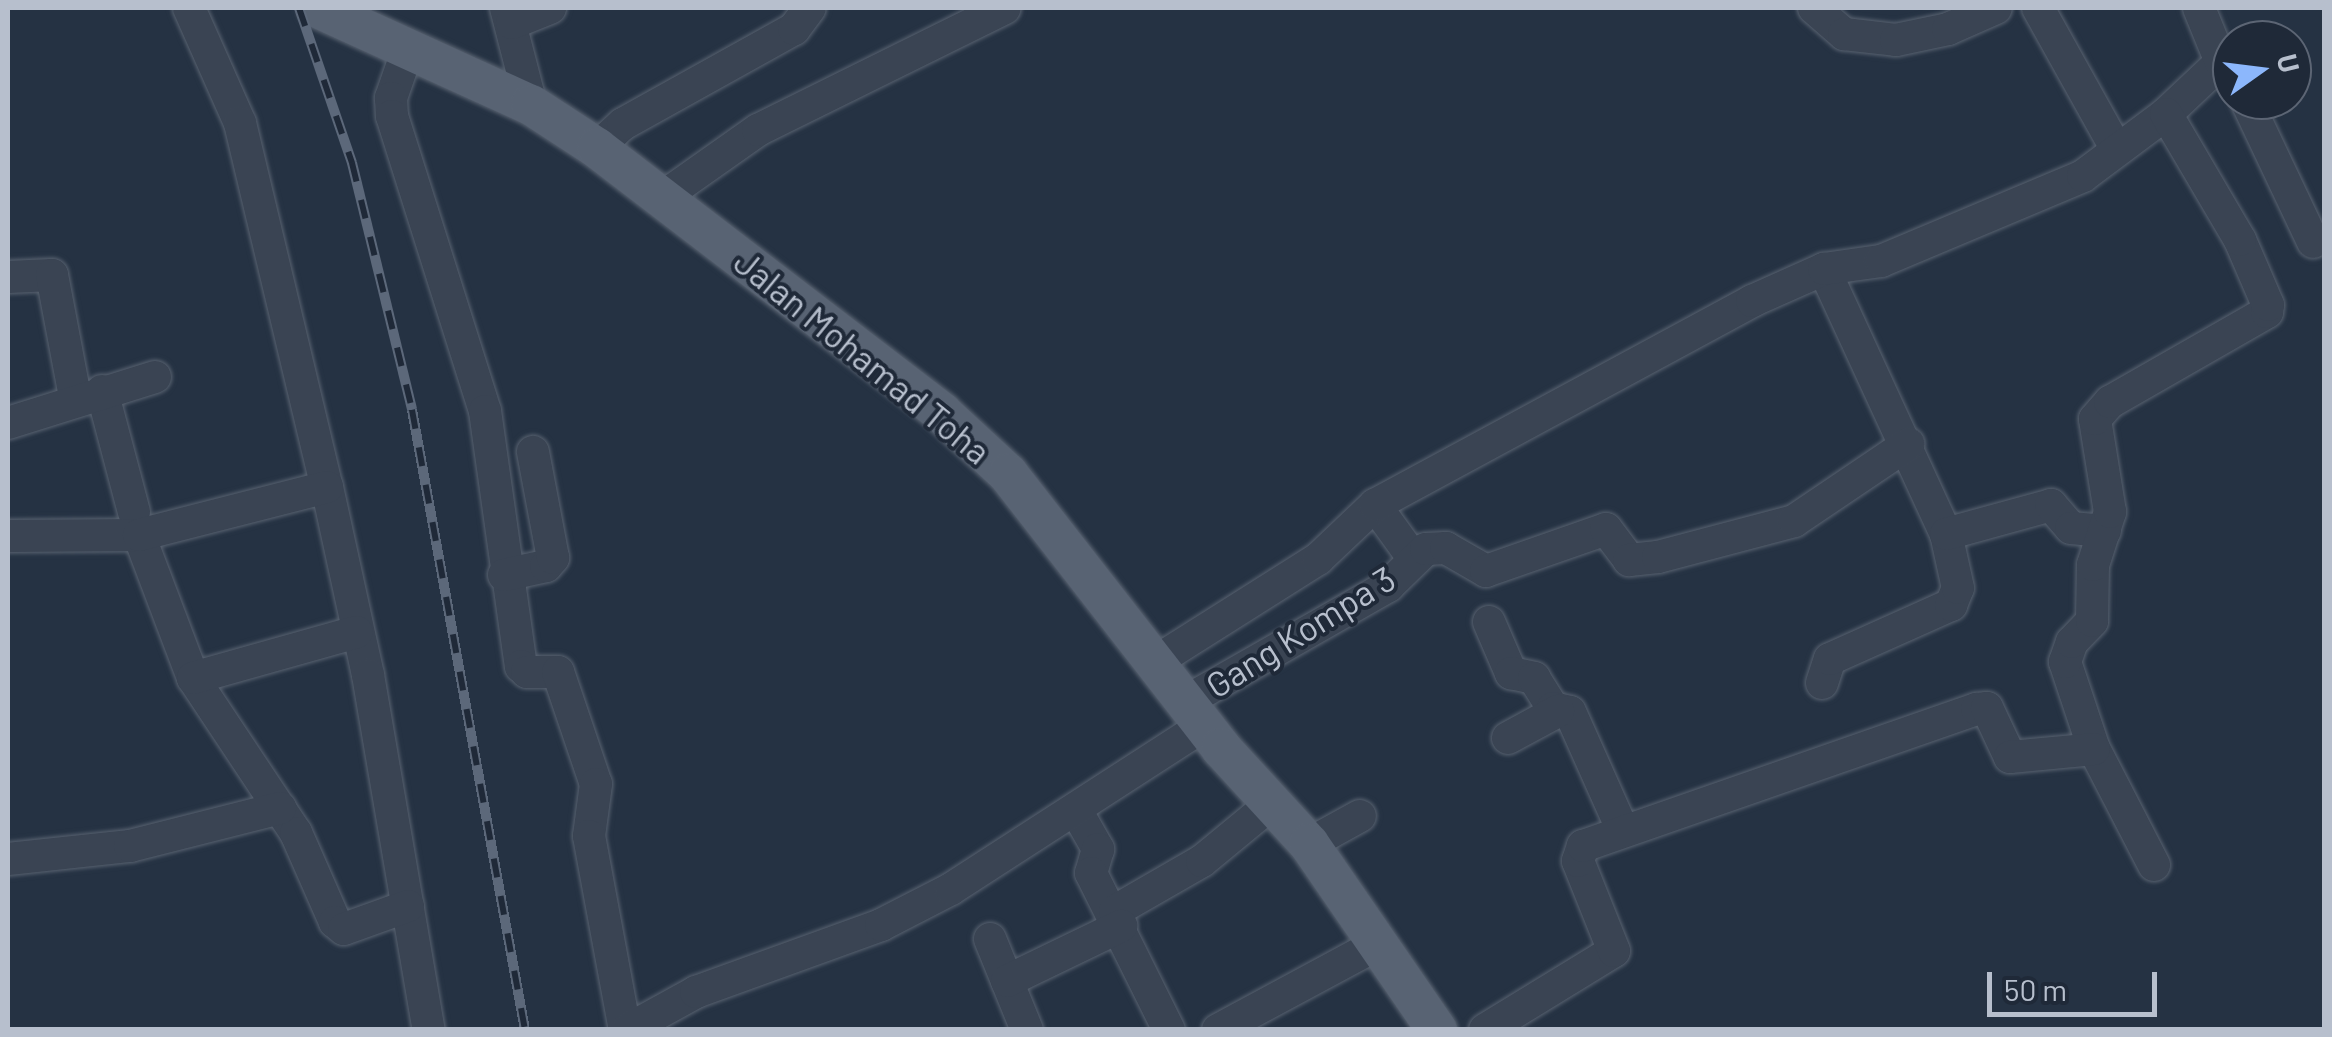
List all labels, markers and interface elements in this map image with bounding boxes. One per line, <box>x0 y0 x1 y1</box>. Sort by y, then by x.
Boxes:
north arrow <box>2212 20 2312 120</box>
text: U <box>2271 51 2308 76</box>
street label: Jalan Mohamad Toha <box>727 240 999 472</box>
street label: Gang Kompa 3 <box>1198 556 1402 706</box>
scale bar <box>1992 952 2162 1014</box>
text: 50 m <box>2004 971 2067 1007</box>

